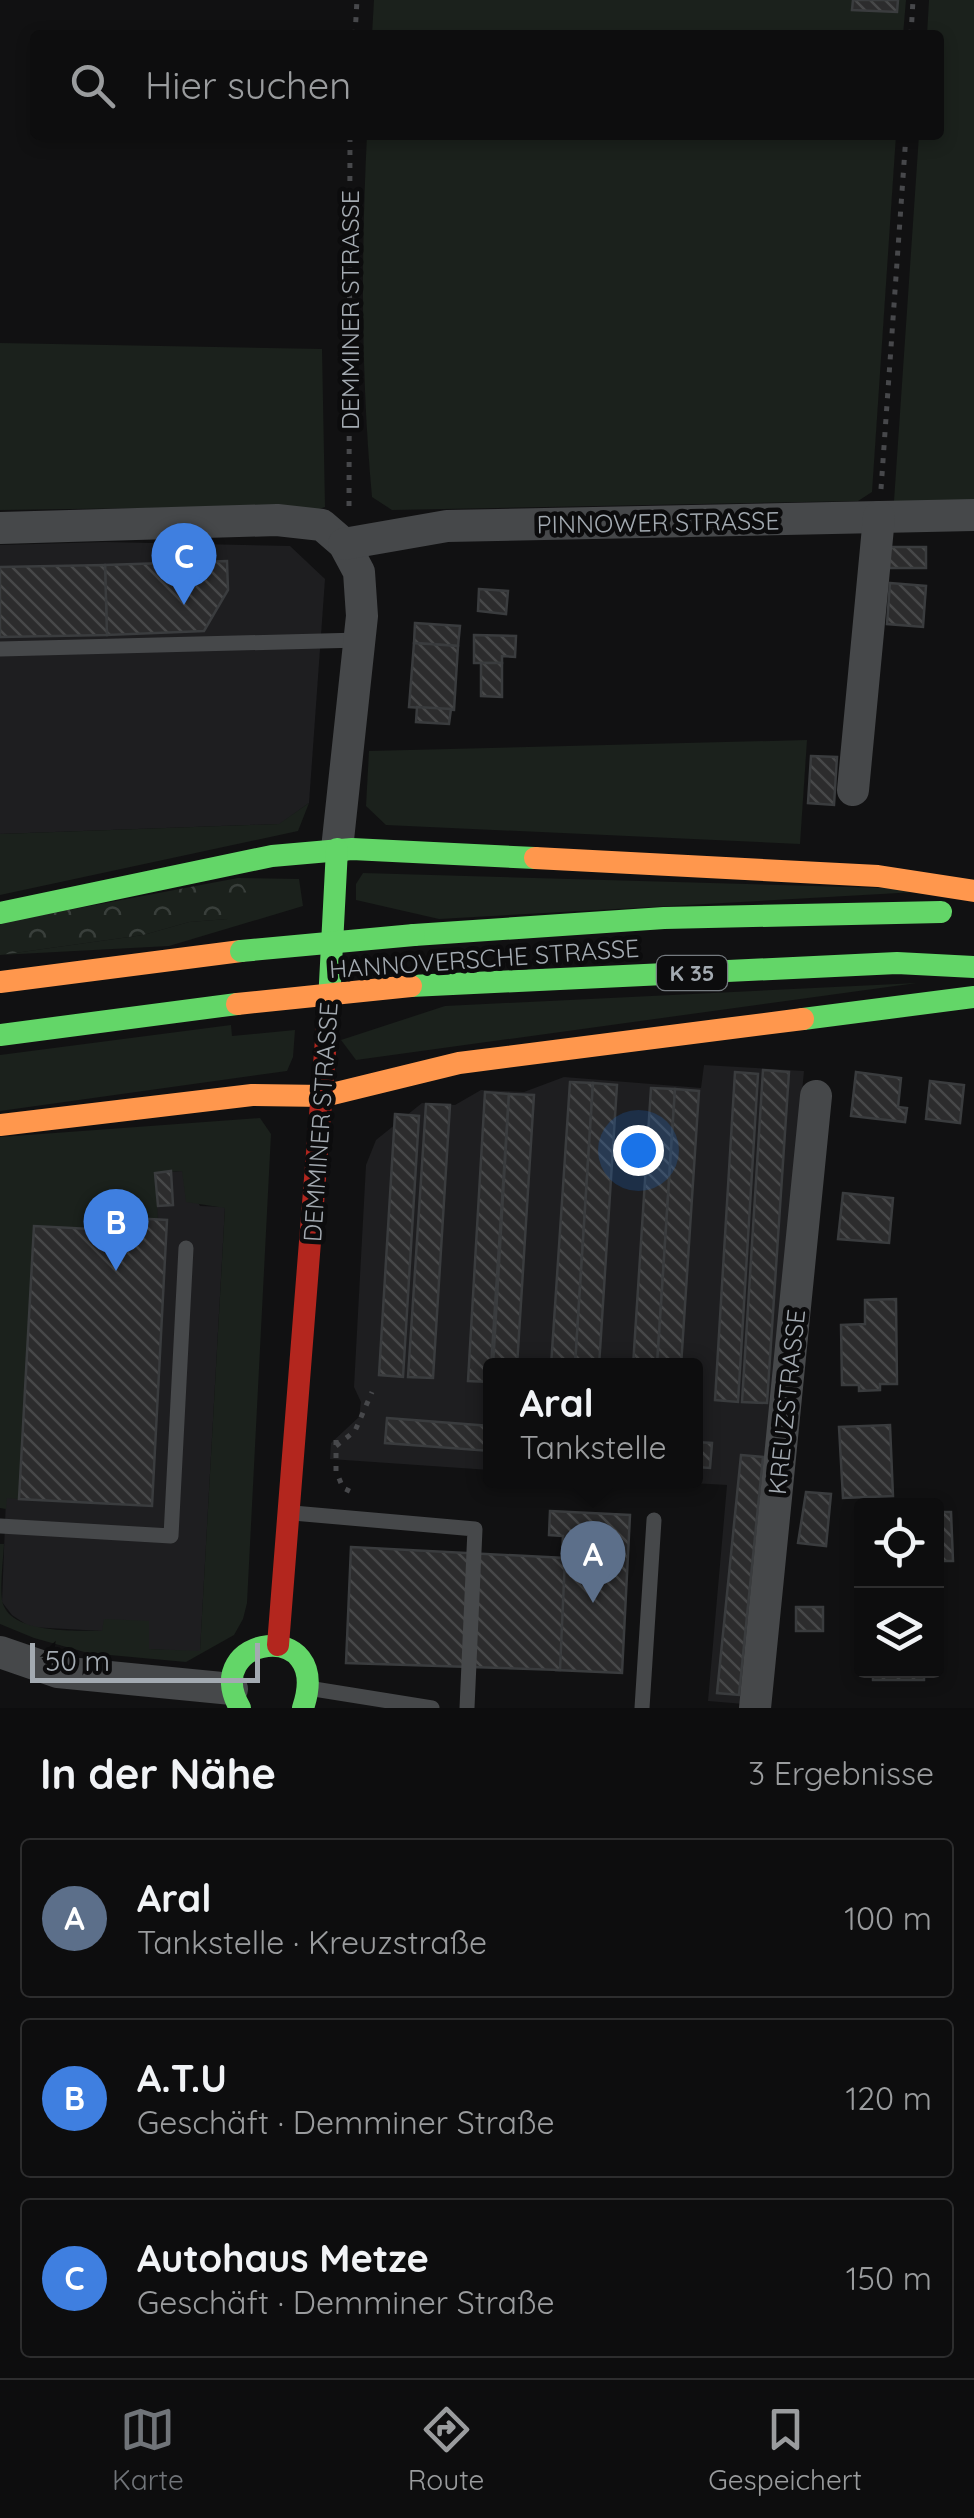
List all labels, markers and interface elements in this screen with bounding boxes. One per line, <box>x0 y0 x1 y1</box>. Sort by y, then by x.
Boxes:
search box <box>30 30 944 140</box>
icon: search <box>65 58 120 113</box>
text: Hier suchen <box>145 61 351 109</box>
street label: DEMMINER STRASSE <box>334 190 365 430</box>
street label: PINNOWER STRASSE <box>536 504 780 540</box>
pin: C <box>152 522 216 605</box>
street label: HANNOVERSCHE STRASSE <box>328 932 640 984</box>
road number: K 35 <box>657 956 727 990</box>
street label: DEMMINER STRASSE <box>296 1001 344 1243</box>
your location <box>613 1125 664 1176</box>
pin: B <box>84 1188 148 1271</box>
street label: KREUZSTRASSE <box>761 1308 811 1496</box>
popup <box>483 1358 703 1488</box>
text: Aral <box>519 1379 594 1427</box>
text: Tankstelle <box>519 1427 667 1467</box>
map controls <box>854 1498 944 1678</box>
button: locate <box>854 1498 944 1588</box>
pin: A <box>560 1520 626 1603</box>
button: layers <box>854 1588 944 1678</box>
scale bar <box>30 1638 260 1682</box>
text: 50 m <box>45 1643 110 1678</box>
text: In der Nähe <box>40 1747 276 1800</box>
text: 3 Ergebnisse <box>748 1753 934 1793</box>
text: Aral <box>137 1874 211 1922</box>
text: A <box>64 1898 85 1938</box>
text: 100 m <box>844 1898 932 1938</box>
text: Tankstelle · Kreuzstraße <box>137 1922 487 1962</box>
text: A.T.U <box>137 2054 227 2102</box>
text: B <box>64 2078 85 2118</box>
text: 120 m <box>845 2078 932 2118</box>
text: Geschäft · Demminer Straße <box>137 2102 554 2142</box>
text: Autohaus Metze <box>137 2234 429 2282</box>
text: C <box>64 2258 85 2298</box>
text: 150 m <box>846 2258 932 2298</box>
text: Geschäft · Demminer Straße <box>137 2282 554 2322</box>
tab: Karte <box>112 2402 184 2497</box>
tab: Route <box>408 2402 484 2497</box>
tab: Gespeichert <box>708 2402 862 2497</box>

